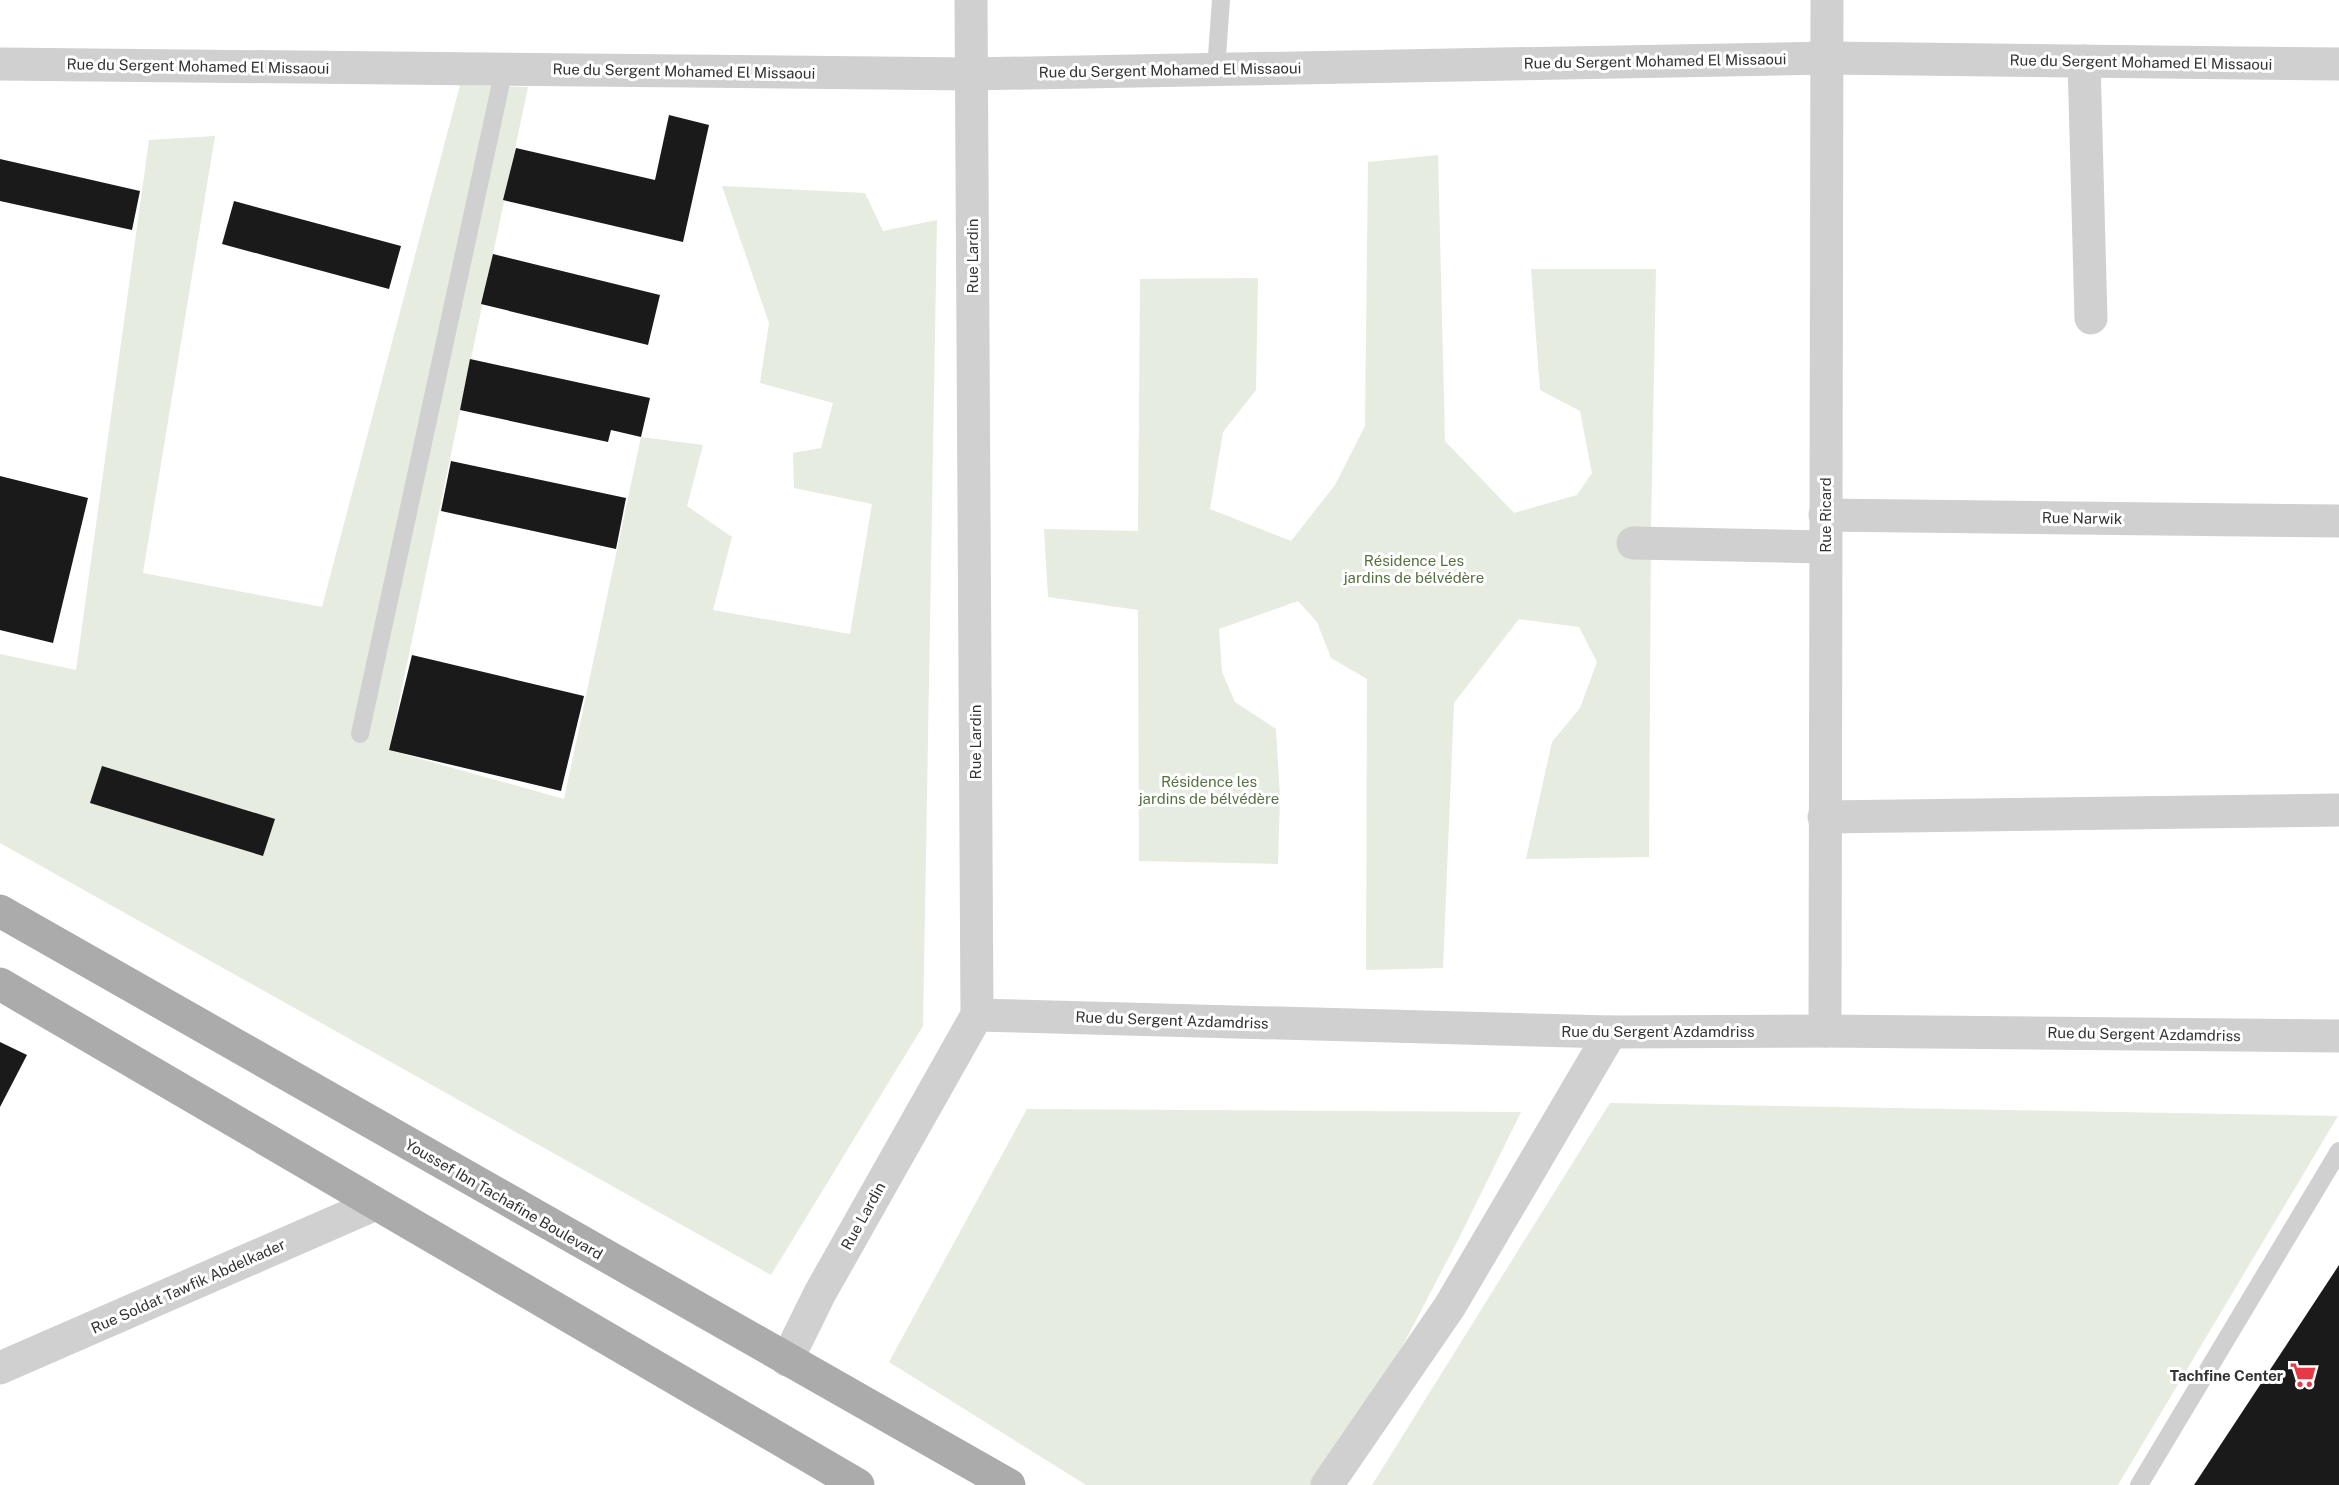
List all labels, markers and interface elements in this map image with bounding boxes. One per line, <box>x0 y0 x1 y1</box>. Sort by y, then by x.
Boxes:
street label: Rue du Sergent Mohamed El Missaoui <box>1523 50 1787 72</box>
street label: Rue du Sergent Mohamed El Missaoui <box>2009 51 2273 73</box>
street label: Rue du Sergent Mohamed El Missaoui <box>66 55 330 77</box>
street label: Rue du Sergent Mohamed El Missaoui <box>1038 59 1302 81</box>
street label: Rue du Sergent Mohamed El Missaoui <box>552 60 816 82</box>
street label: Rue Lardin <box>964 219 981 293</box>
street label: Rue Ricard <box>1817 477 1834 553</box>
street label: Rue Narwik <box>2042 509 2122 527</box>
park label: Résidence Les jardins de bélvédère <box>1343 552 1484 586</box>
street label: Rue Lardin <box>967 705 984 779</box>
park label: Résidence les jardins de bélvédère <box>1138 773 1279 807</box>
street label: Rue du Sergent Azdamdriss <box>1075 1008 1269 1032</box>
street label: Rue du Sergent Azdamdriss <box>1561 1023 1755 1040</box>
street label: Rue du Sergent Azdamdriss <box>2047 1024 2241 1044</box>
street label: Youssef Ibn Tachafine Boulevard <box>402 1135 606 1263</box>
street label: Rue Lardin <box>837 1179 889 1253</box>
street label: Rue Soldat Tawfik Abdelkader <box>88 1235 288 1337</box>
supermarket icon: Tachfine Center <box>2288 1360 2318 1390</box>
place label: Tachfine Center <box>2170 1367 2283 1384</box>

